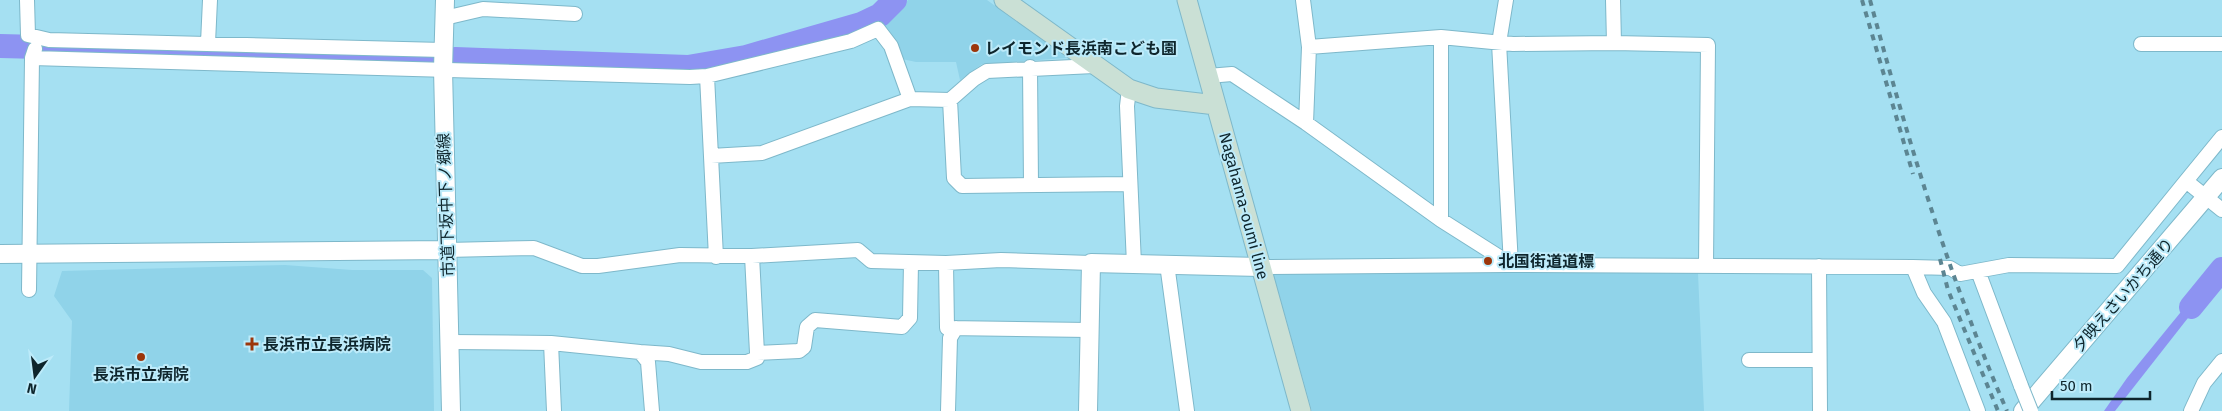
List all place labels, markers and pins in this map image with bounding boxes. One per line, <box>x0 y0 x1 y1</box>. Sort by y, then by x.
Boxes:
place label: レイモンド長浜南こども園 <box>985 39 1177 58</box>
marker: レイモンド長浜南こども園 <box>969 42 981 54</box>
place label: 北国街道道標 <box>1498 252 1594 271</box>
marker: 北国街道道標 <box>1482 255 1494 267</box>
place label: 長浜市立長浜病院 <box>263 335 391 354</box>
marker: 長浜市立長浜病院 <box>245 337 259 351</box>
marker: 長浜市立病院 <box>135 351 147 363</box>
place label: 長浜市立病院 <box>93 365 189 384</box>

